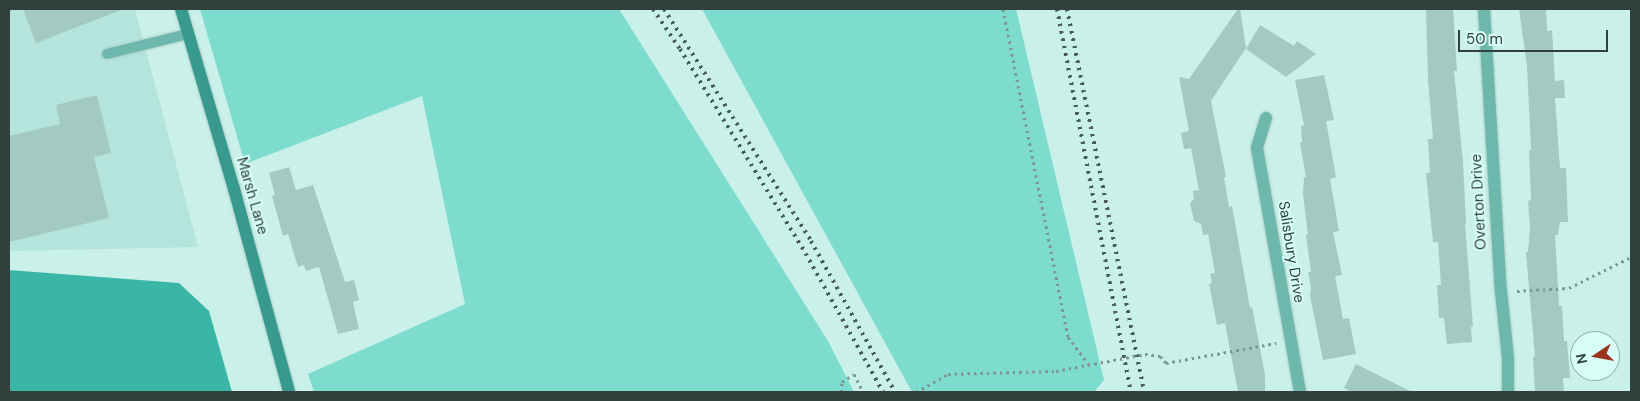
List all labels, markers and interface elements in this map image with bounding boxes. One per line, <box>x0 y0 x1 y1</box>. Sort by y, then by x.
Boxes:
scale bar <box>1460 20 1610 52</box>
text: 50 m <box>1466 29 1503 49</box>
street label: Overton Drive <box>1468 154 1490 250</box>
street label: Marsh Lane <box>232 155 272 237</box>
street label: Salisbury Drive <box>1274 200 1308 304</box>
north arrow <box>1570 331 1620 381</box>
text: N <box>1571 352 1591 366</box>

